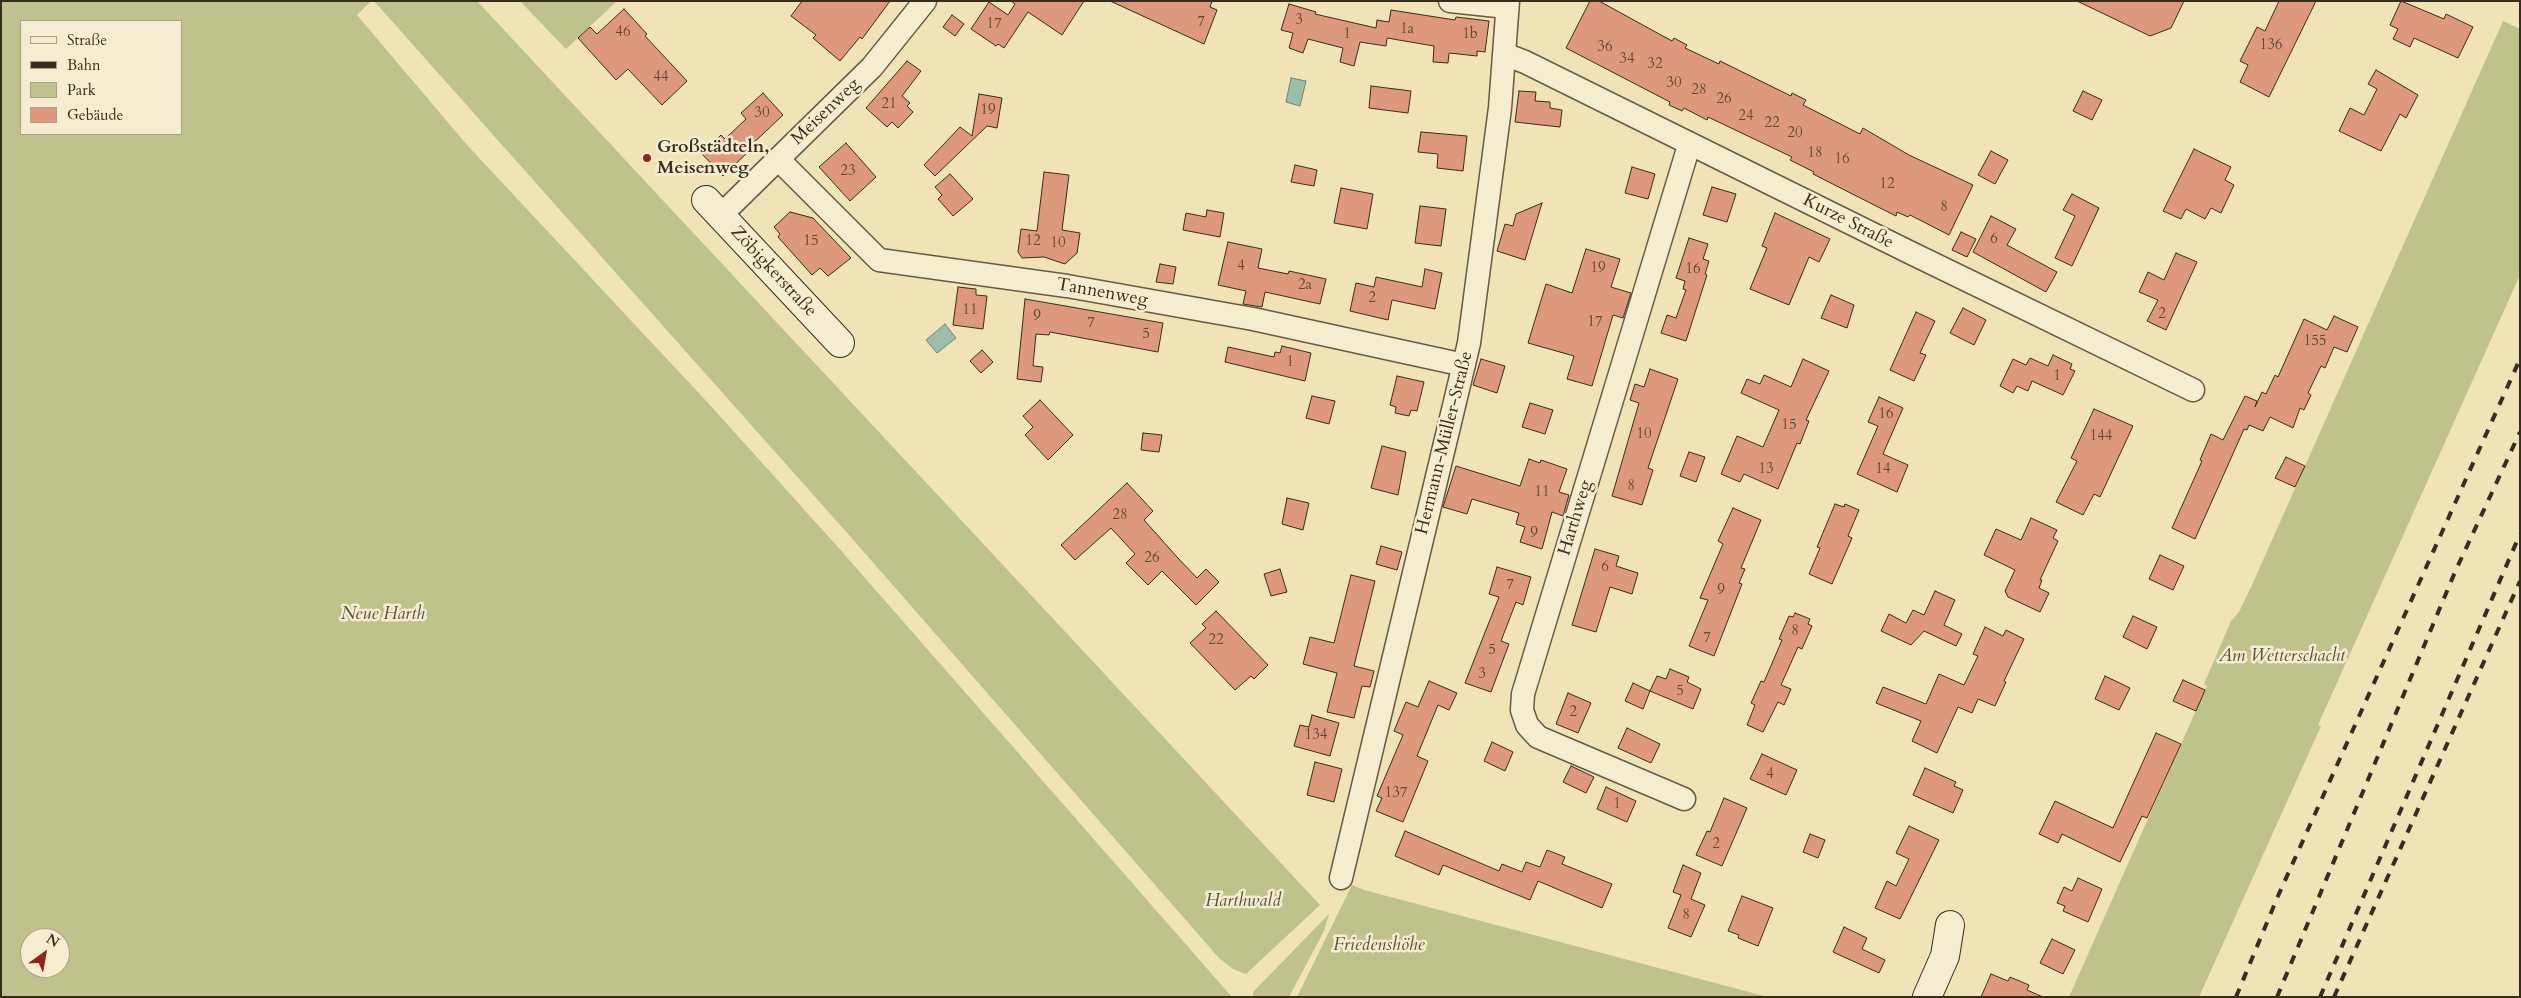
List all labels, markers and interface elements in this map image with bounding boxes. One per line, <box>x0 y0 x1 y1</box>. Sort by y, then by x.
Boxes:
house number: 3 <box>1295 12 1303 30</box>
house number: 7 <box>1197 14 1205 32</box>
house number: 17 <box>986 16 1002 34</box>
legend <box>20 20 182 135</box>
house number: 1a <box>1400 21 1414 39</box>
house number: 46 <box>615 24 631 42</box>
house number: 1 <box>1343 26 1351 44</box>
house number: 1b <box>1462 26 1478 44</box>
text: Straße <box>67 30 107 50</box>
house number: 136 <box>2259 37 2283 55</box>
house number: 36 <box>1597 39 1613 57</box>
house number: 34 <box>1619 51 1635 69</box>
text: Bahn <box>67 55 100 75</box>
house number: 32 <box>1647 56 1663 74</box>
house number: 44 <box>653 69 669 87</box>
street label: Meisenweg <box>787 74 865 150</box>
house number: 30 <box>1666 75 1682 93</box>
text: Park <box>67 80 96 100</box>
house number: 28 <box>1691 82 1707 100</box>
house number: 26 <box>1716 91 1732 109</box>
house number: 21 <box>881 96 897 114</box>
house number: 19 <box>980 102 996 120</box>
text: Gebäude <box>67 105 123 125</box>
house number: 30 <box>754 105 770 123</box>
house number: 24 <box>1738 108 1754 126</box>
house number: 22 <box>1764 115 1780 133</box>
house number: 20 <box>1787 125 1803 143</box>
place label: Großstädteln, Meisenweg <box>657 137 770 180</box>
house number: 18 <box>1807 145 1823 163</box>
house number: 16 <box>1834 151 1850 169</box>
marker: Großstädteln, Meisenweg <box>641 152 653 164</box>
house number: 23 <box>840 163 856 181</box>
house number: 12 <box>1879 176 1895 194</box>
street label: Kurze Straße <box>1799 190 1897 254</box>
house number: 8 <box>1940 199 1948 217</box>
street label: Zöbigkerstraße <box>725 222 821 322</box>
house number: 6 <box>1990 231 1998 249</box>
house number: 15 <box>803 233 819 251</box>
house number: 12 <box>1025 233 1041 251</box>
house number: 10 <box>1050 235 1066 253</box>
house number: 4 <box>1237 258 1245 276</box>
house number: 19 <box>1590 260 1606 278</box>
house number: 16 <box>1685 261 1701 279</box>
street label: Tannenweg <box>1055 274 1149 312</box>
house number: 2a <box>1298 277 1312 295</box>
house number: 2 <box>1368 290 1376 308</box>
house number: 11 <box>962 302 978 320</box>
house number: 2 <box>2158 306 2166 324</box>
house number: 9 <box>1033 308 1041 326</box>
house number: 17 <box>1587 314 1603 332</box>
house number: 7 <box>1087 315 1095 333</box>
house number: 5 <box>1142 326 1150 344</box>
house number: 155 <box>2303 333 2327 351</box>
street label: Hermann-Müller-Straße <box>1412 349 1478 537</box>
house number: 1 <box>1286 354 1294 372</box>
house number: 1 <box>2053 368 2061 386</box>
house number: 16 <box>1878 406 1894 424</box>
house number: 15 <box>1781 417 1797 435</box>
house number: 10 <box>1636 426 1652 444</box>
house number: 144 <box>2089 428 2113 446</box>
house number: 13 <box>1758 461 1774 479</box>
house number: 14 <box>1875 461 1891 479</box>
street label: Harthweg <box>1554 478 1598 558</box>
house number: 8 <box>1627 478 1635 496</box>
house number: 11 <box>1534 484 1550 502</box>
house number: 28 <box>1112 507 1128 525</box>
house number: 9 <box>1530 525 1538 543</box>
house number: 26 <box>1144 550 1160 568</box>
house number: 6 <box>1601 559 1609 577</box>
house number: 7 <box>1506 577 1514 595</box>
house number: 9 <box>1717 582 1725 600</box>
park label: Neue Harth <box>341 604 425 626</box>
house number: 8 <box>1791 623 1799 641</box>
house number: 7 <box>1703 630 1711 648</box>
house number: 22 <box>1208 632 1224 650</box>
house number: 5 <box>1488 642 1496 660</box>
park label: Am Wetterschacht <box>2219 646 2345 668</box>
house number: 3 <box>1478 666 1486 684</box>
house number: 5 <box>1676 683 1684 701</box>
house number: 2 <box>1569 704 1577 722</box>
house number: 134 <box>1304 727 1328 745</box>
house number: 4 <box>1766 766 1774 784</box>
house number: 137 <box>1384 785 1408 803</box>
house number: 1 <box>1613 796 1621 814</box>
house number: 2 <box>1712 836 1720 854</box>
park label: Harthwald <box>1205 891 1281 913</box>
house number: 8 <box>1682 907 1690 925</box>
north arrow <box>20 928 70 978</box>
text: N <box>42 929 63 952</box>
park label: Friedenshöhe <box>1333 935 1425 957</box>

